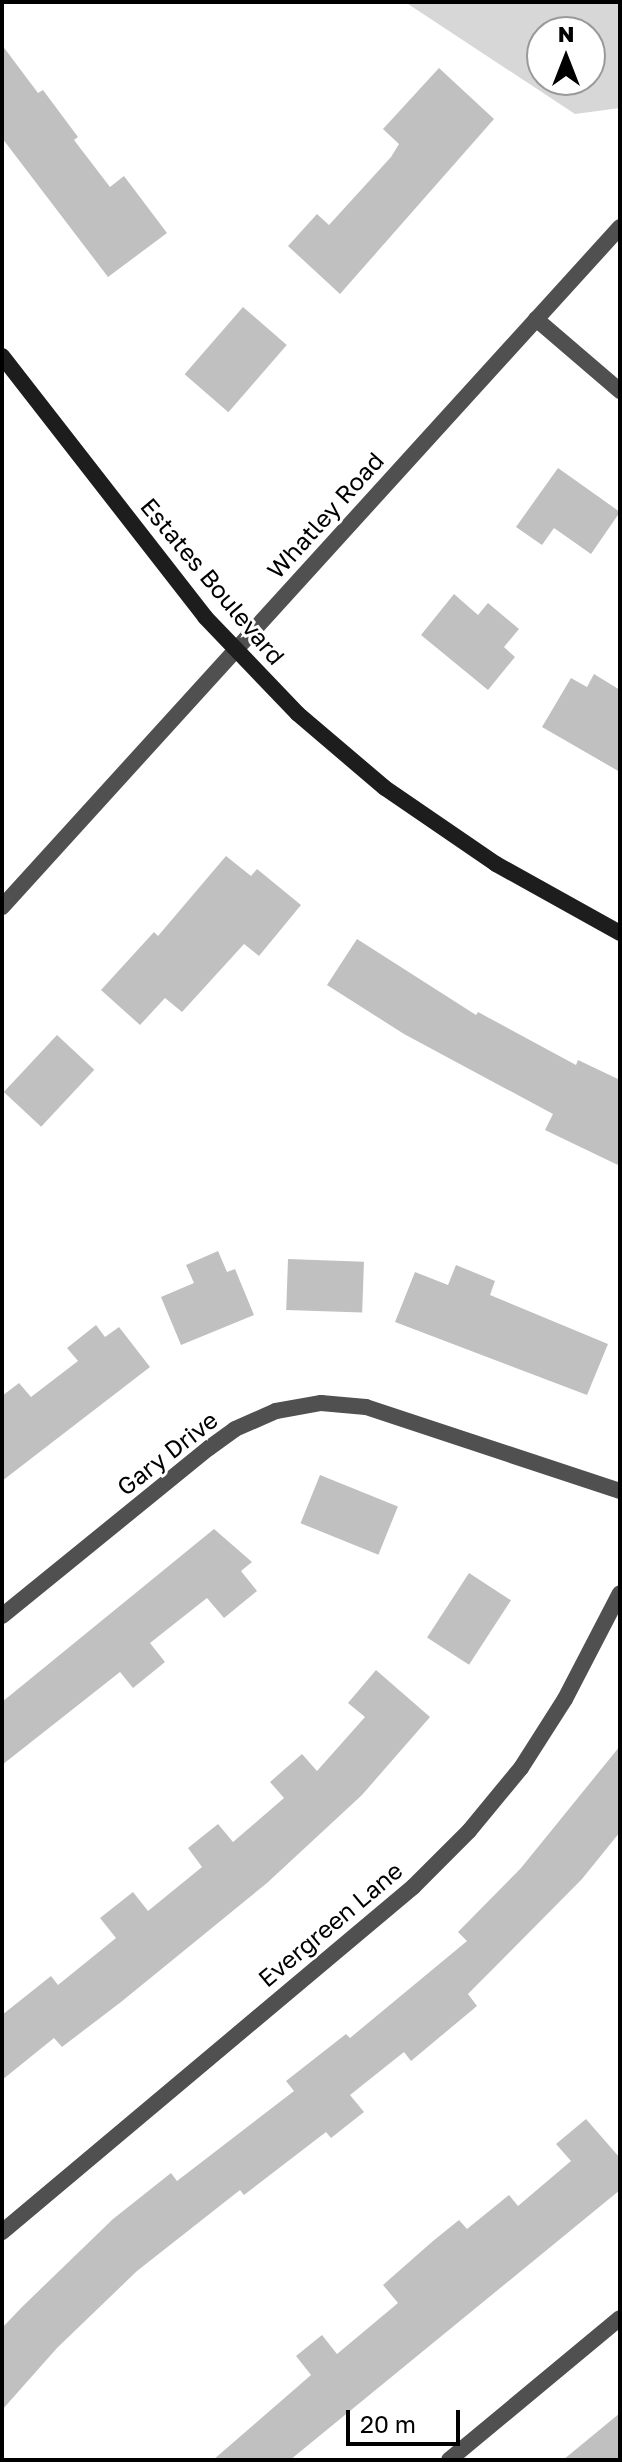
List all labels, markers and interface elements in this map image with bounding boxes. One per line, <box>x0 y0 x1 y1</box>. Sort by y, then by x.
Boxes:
north arrow <box>526 16 606 96</box>
text: N <box>558 20 574 47</box>
street label: Whatley Road <box>261 446 389 584</box>
street label: Estates Boulevard <box>135 492 291 670</box>
street label: Gary Drive <box>111 1405 223 1501</box>
street label: Evergreen Lane <box>252 1855 408 1993</box>
scale bar <box>350 2394 464 2444</box>
text: 20 m <box>360 2409 416 2438</box>

